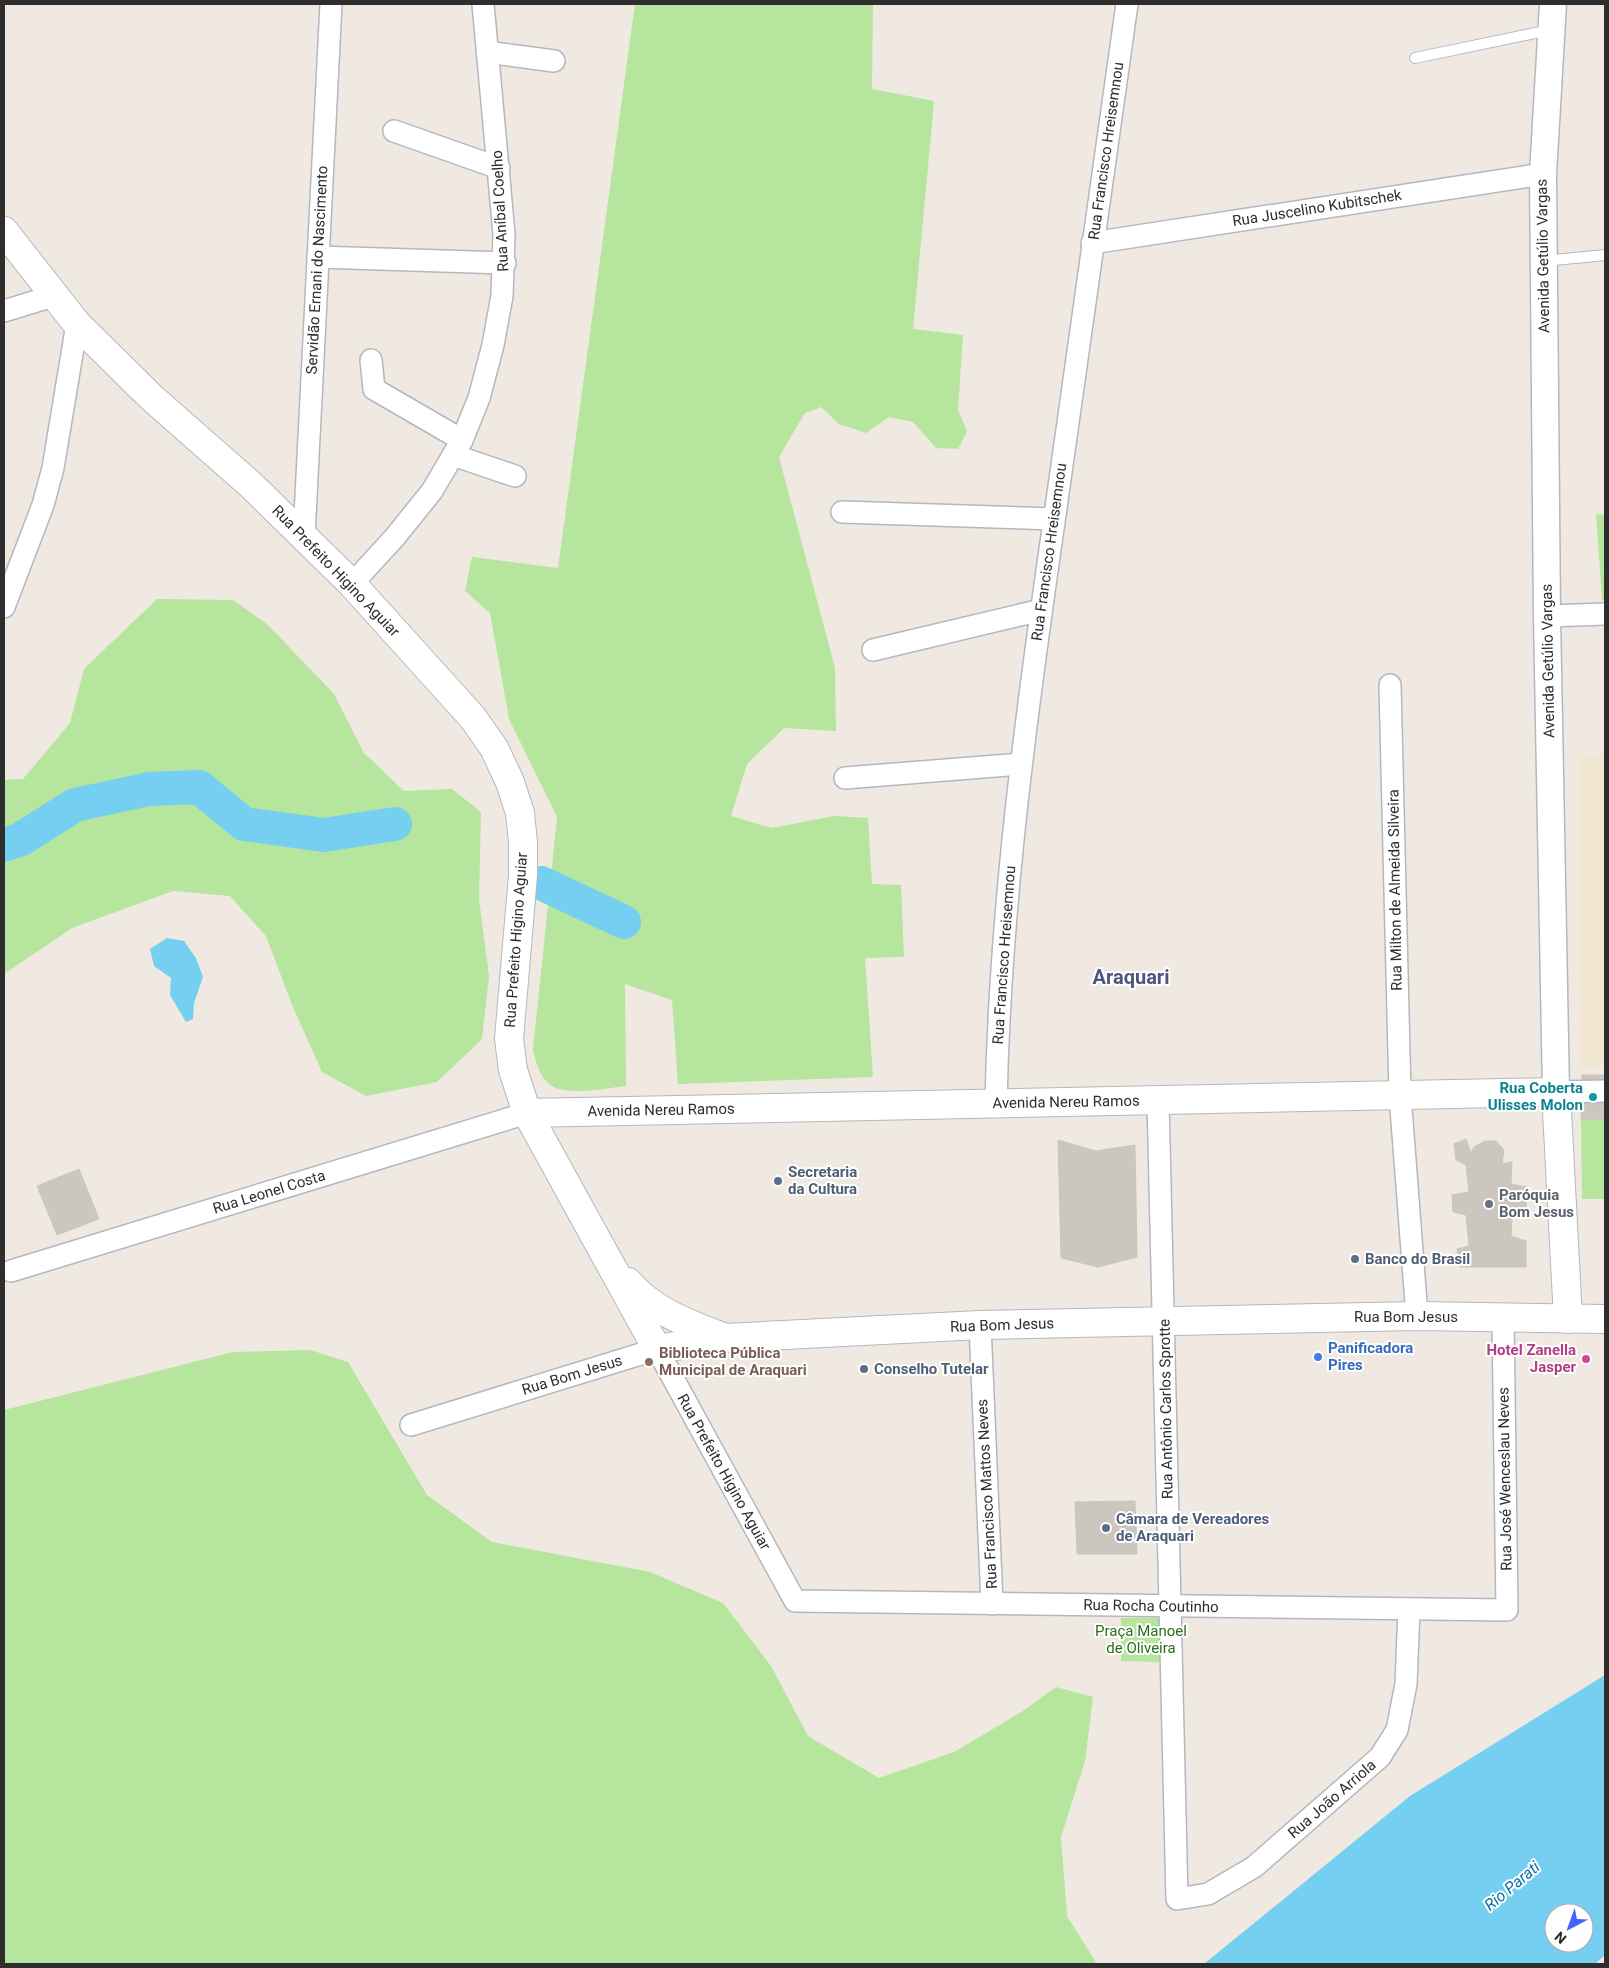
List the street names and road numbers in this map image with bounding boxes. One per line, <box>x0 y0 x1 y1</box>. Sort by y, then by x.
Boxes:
street label: Rua Francisco Hreisemnou <box>1085 61 1127 241</box>
street label: Rua Aníbal Coelho <box>488 150 512 272</box>
street label: Servidão Ernani do Nascimento <box>303 165 331 375</box>
street label: Avenida Getúlio Vargas <box>1533 179 1553 333</box>
street label: Rua Juscelino Kubitschek <box>1231 186 1403 230</box>
street label: Rua Francisco Hreisemnou <box>1028 462 1070 642</box>
street label: Rua Prefeito Higino Aguiar <box>268 502 404 640</box>
street label: Avenida Getúlio Vargas <box>1538 584 1558 738</box>
street label: Rua Milton de Almeida Silveira <box>1384 789 1406 991</box>
street label: Rua Prefeito Higino Aguiar <box>501 852 531 1028</box>
street label: Rua Francisco Hreisemnou <box>989 865 1019 1045</box>
street label: Avenida Nereu Ramos <box>992 1092 1140 1112</box>
street label: Avenida Nereu Ramos <box>587 1100 735 1120</box>
street label: Rua Leonel Costa <box>211 1166 327 1218</box>
street label: Rua Bom Jesus <box>1354 1308 1458 1326</box>
street label: Rua Bom Jesus <box>950 1314 1054 1336</box>
street label: Rua Antônio Carlos Sprotte <box>1155 1319 1177 1499</box>
street label: Rua Bom Jesus <box>520 1351 624 1399</box>
street label: Rua José Wenceslau Neves <box>1494 1387 1516 1571</box>
street label: Rua Prefeito Higino Aguiar <box>674 1391 774 1553</box>
street label: Rua Francisco Mattos Neves <box>973 1398 1001 1590</box>
street label: Rua Rocha Coutinho <box>1083 1596 1219 1616</box>
street label: Rua João Arriola <box>1284 1756 1380 1842</box>

